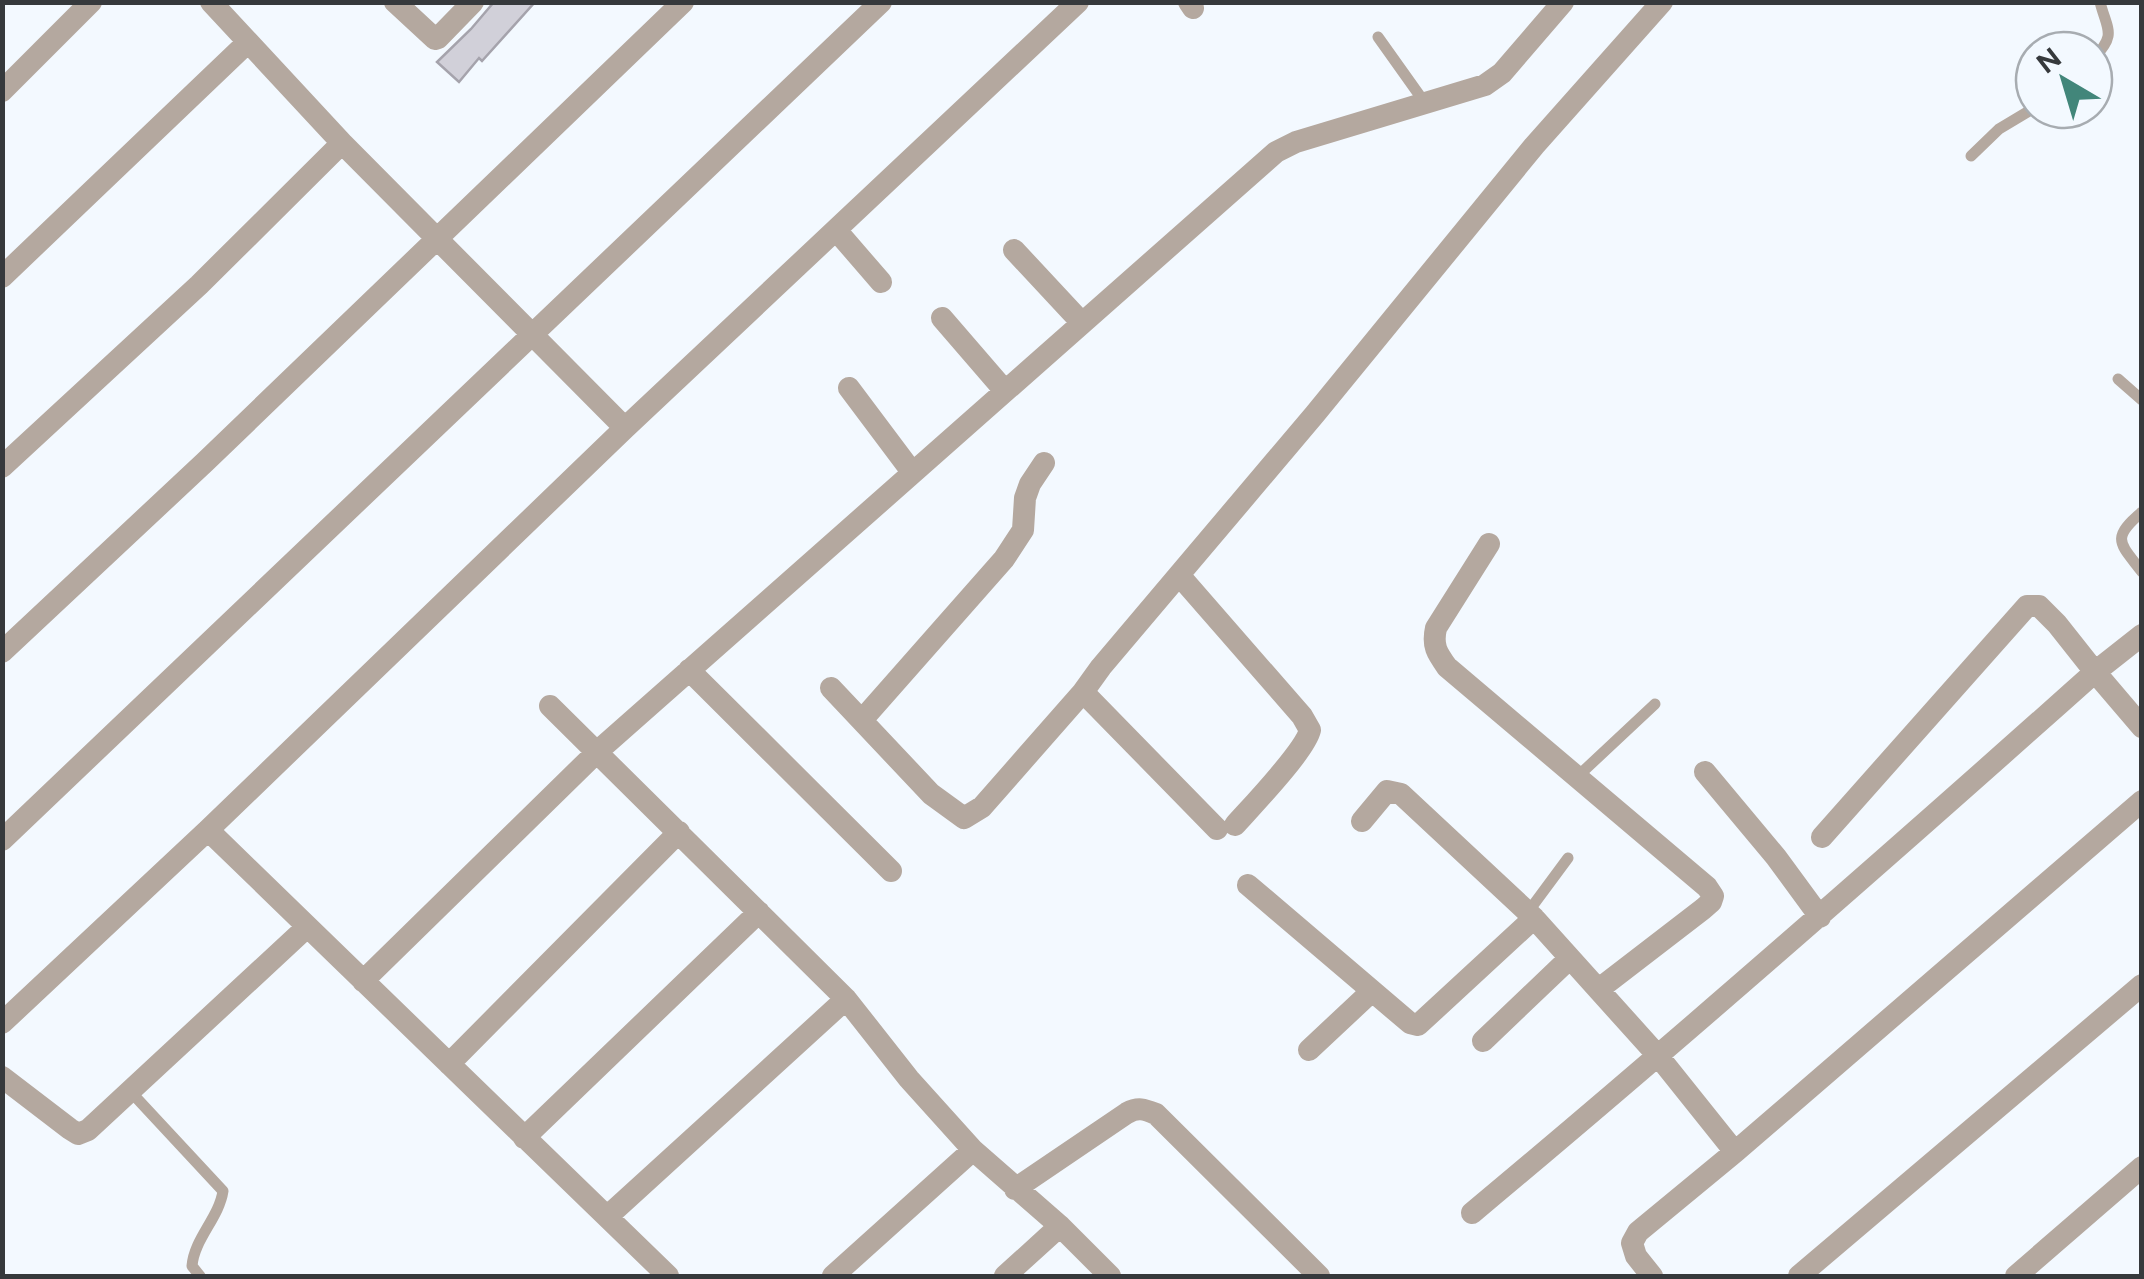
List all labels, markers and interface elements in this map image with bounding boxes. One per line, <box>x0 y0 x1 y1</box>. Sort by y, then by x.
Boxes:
north arrow <box>2014 30 2114 130</box>
text: N <box>2030 40 2068 80</box>

